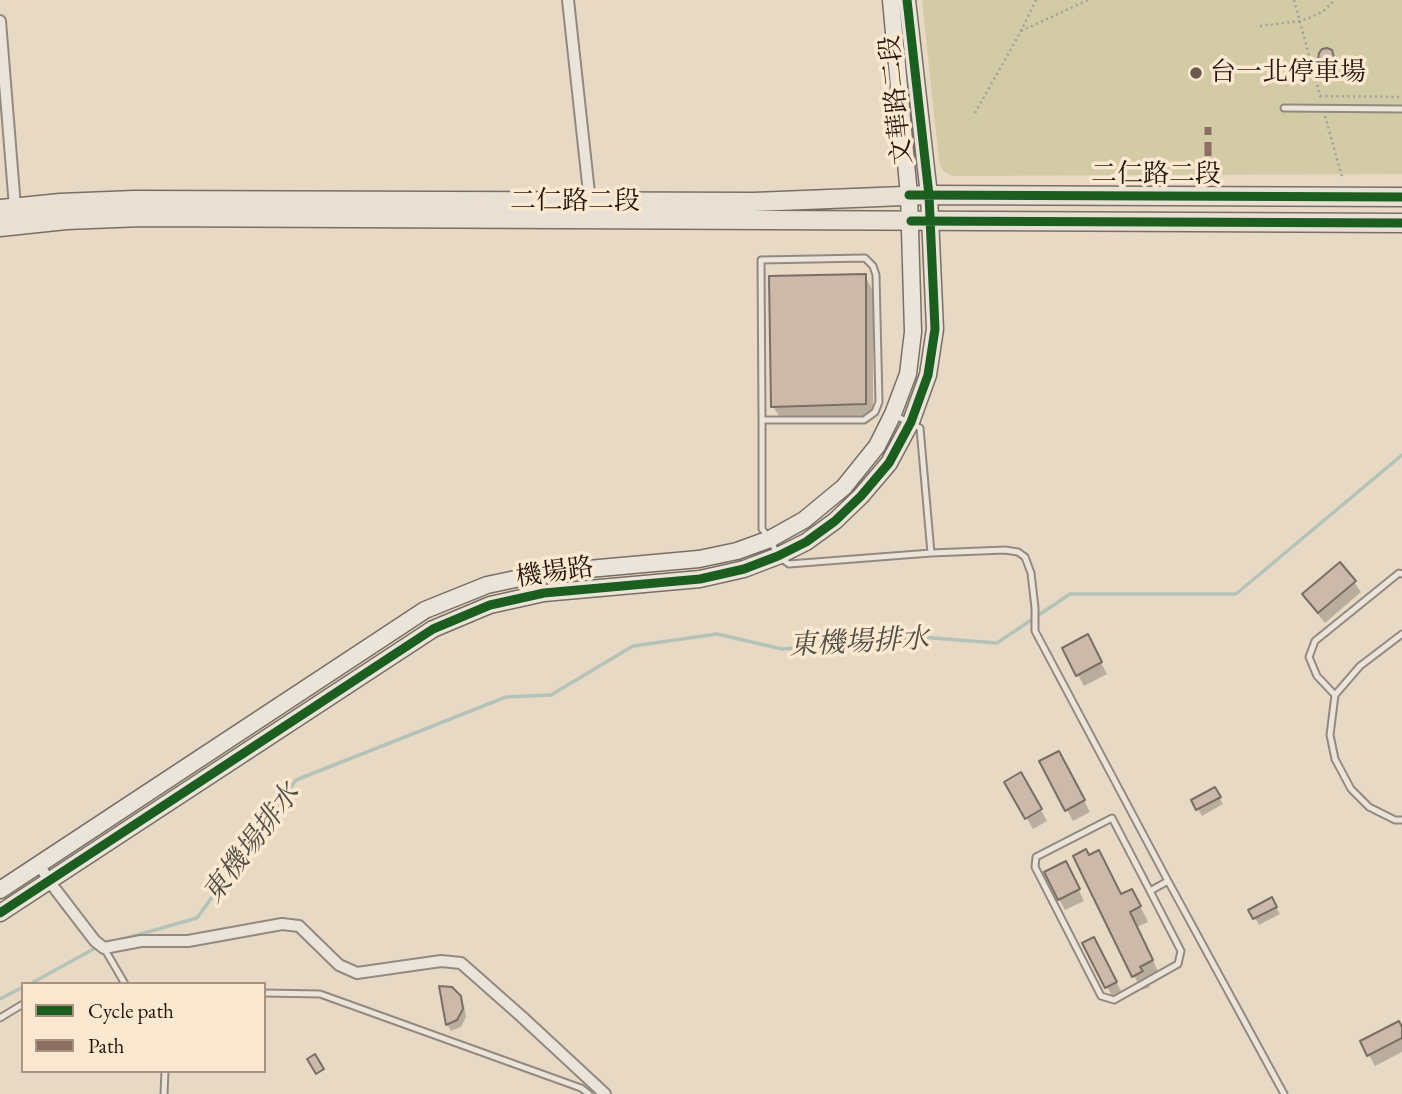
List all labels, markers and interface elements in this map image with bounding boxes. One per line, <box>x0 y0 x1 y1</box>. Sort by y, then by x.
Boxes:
street label: 文華路二段 <box>875 34 919 166</box>
place label: 台一北停車場 <box>1210 57 1366 89</box>
marker: 台一北停車場 <box>1188 65 1204 81</box>
street label: 二仁路二段 <box>1091 159 1221 191</box>
street label: 二仁路二段 <box>510 186 640 218</box>
street label: 機場路 <box>514 552 596 594</box>
water label: 東機場排水 <box>788 623 930 663</box>
water label: 東機場排水 <box>196 778 308 910</box>
legend <box>21 982 266 1073</box>
text: Cycle path <box>88 997 174 1024</box>
text: Path <box>88 1032 124 1059</box>

